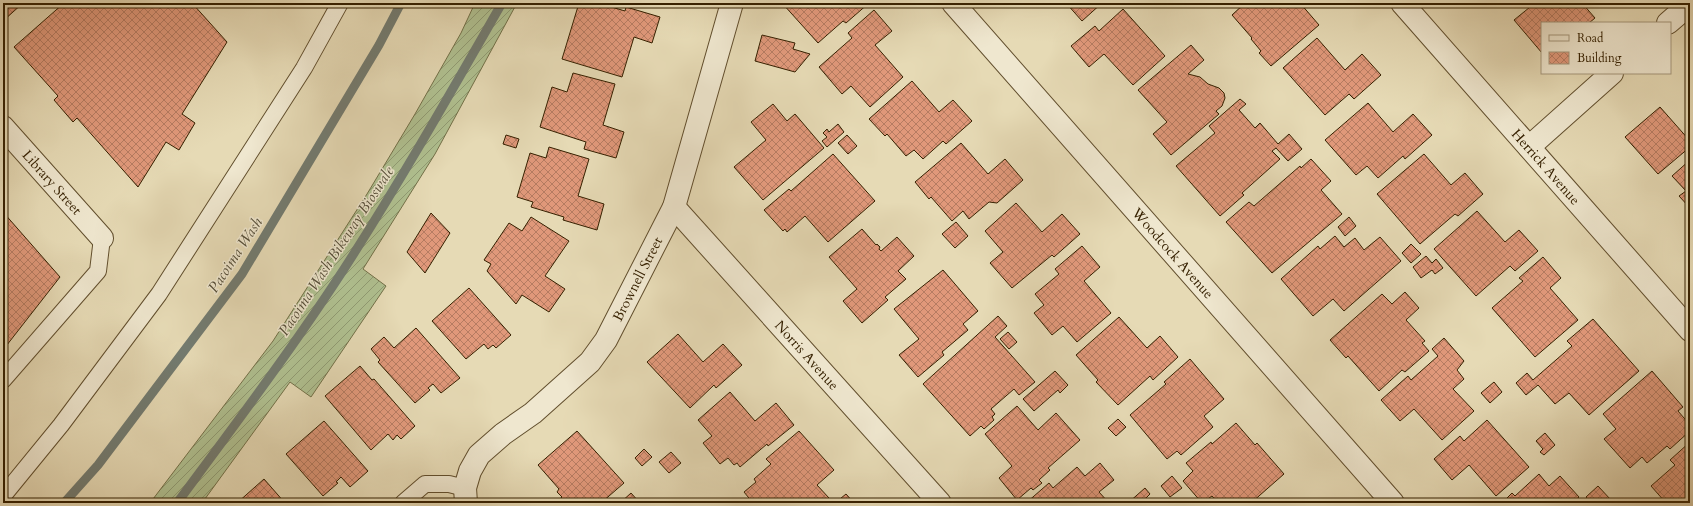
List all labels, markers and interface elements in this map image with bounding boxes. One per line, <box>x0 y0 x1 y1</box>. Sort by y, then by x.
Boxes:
legend <box>1541 22 1671 74</box>
text: Road <box>1577 30 1604 46</box>
text: Building <box>1577 50 1622 66</box>
street label: Herrick Avenue <box>1507 125 1585 209</box>
street label: Library Street <box>18 146 87 219</box>
water label: Pacoima Wash Bikeway Bioswale <box>274 162 398 340</box>
street label: Woodcock Avenue <box>1127 203 1218 302</box>
water label: Pacoima Wash <box>203 213 267 296</box>
street label: Brownell Street <box>608 233 667 324</box>
street label: Norris Avenue <box>771 316 843 394</box>

